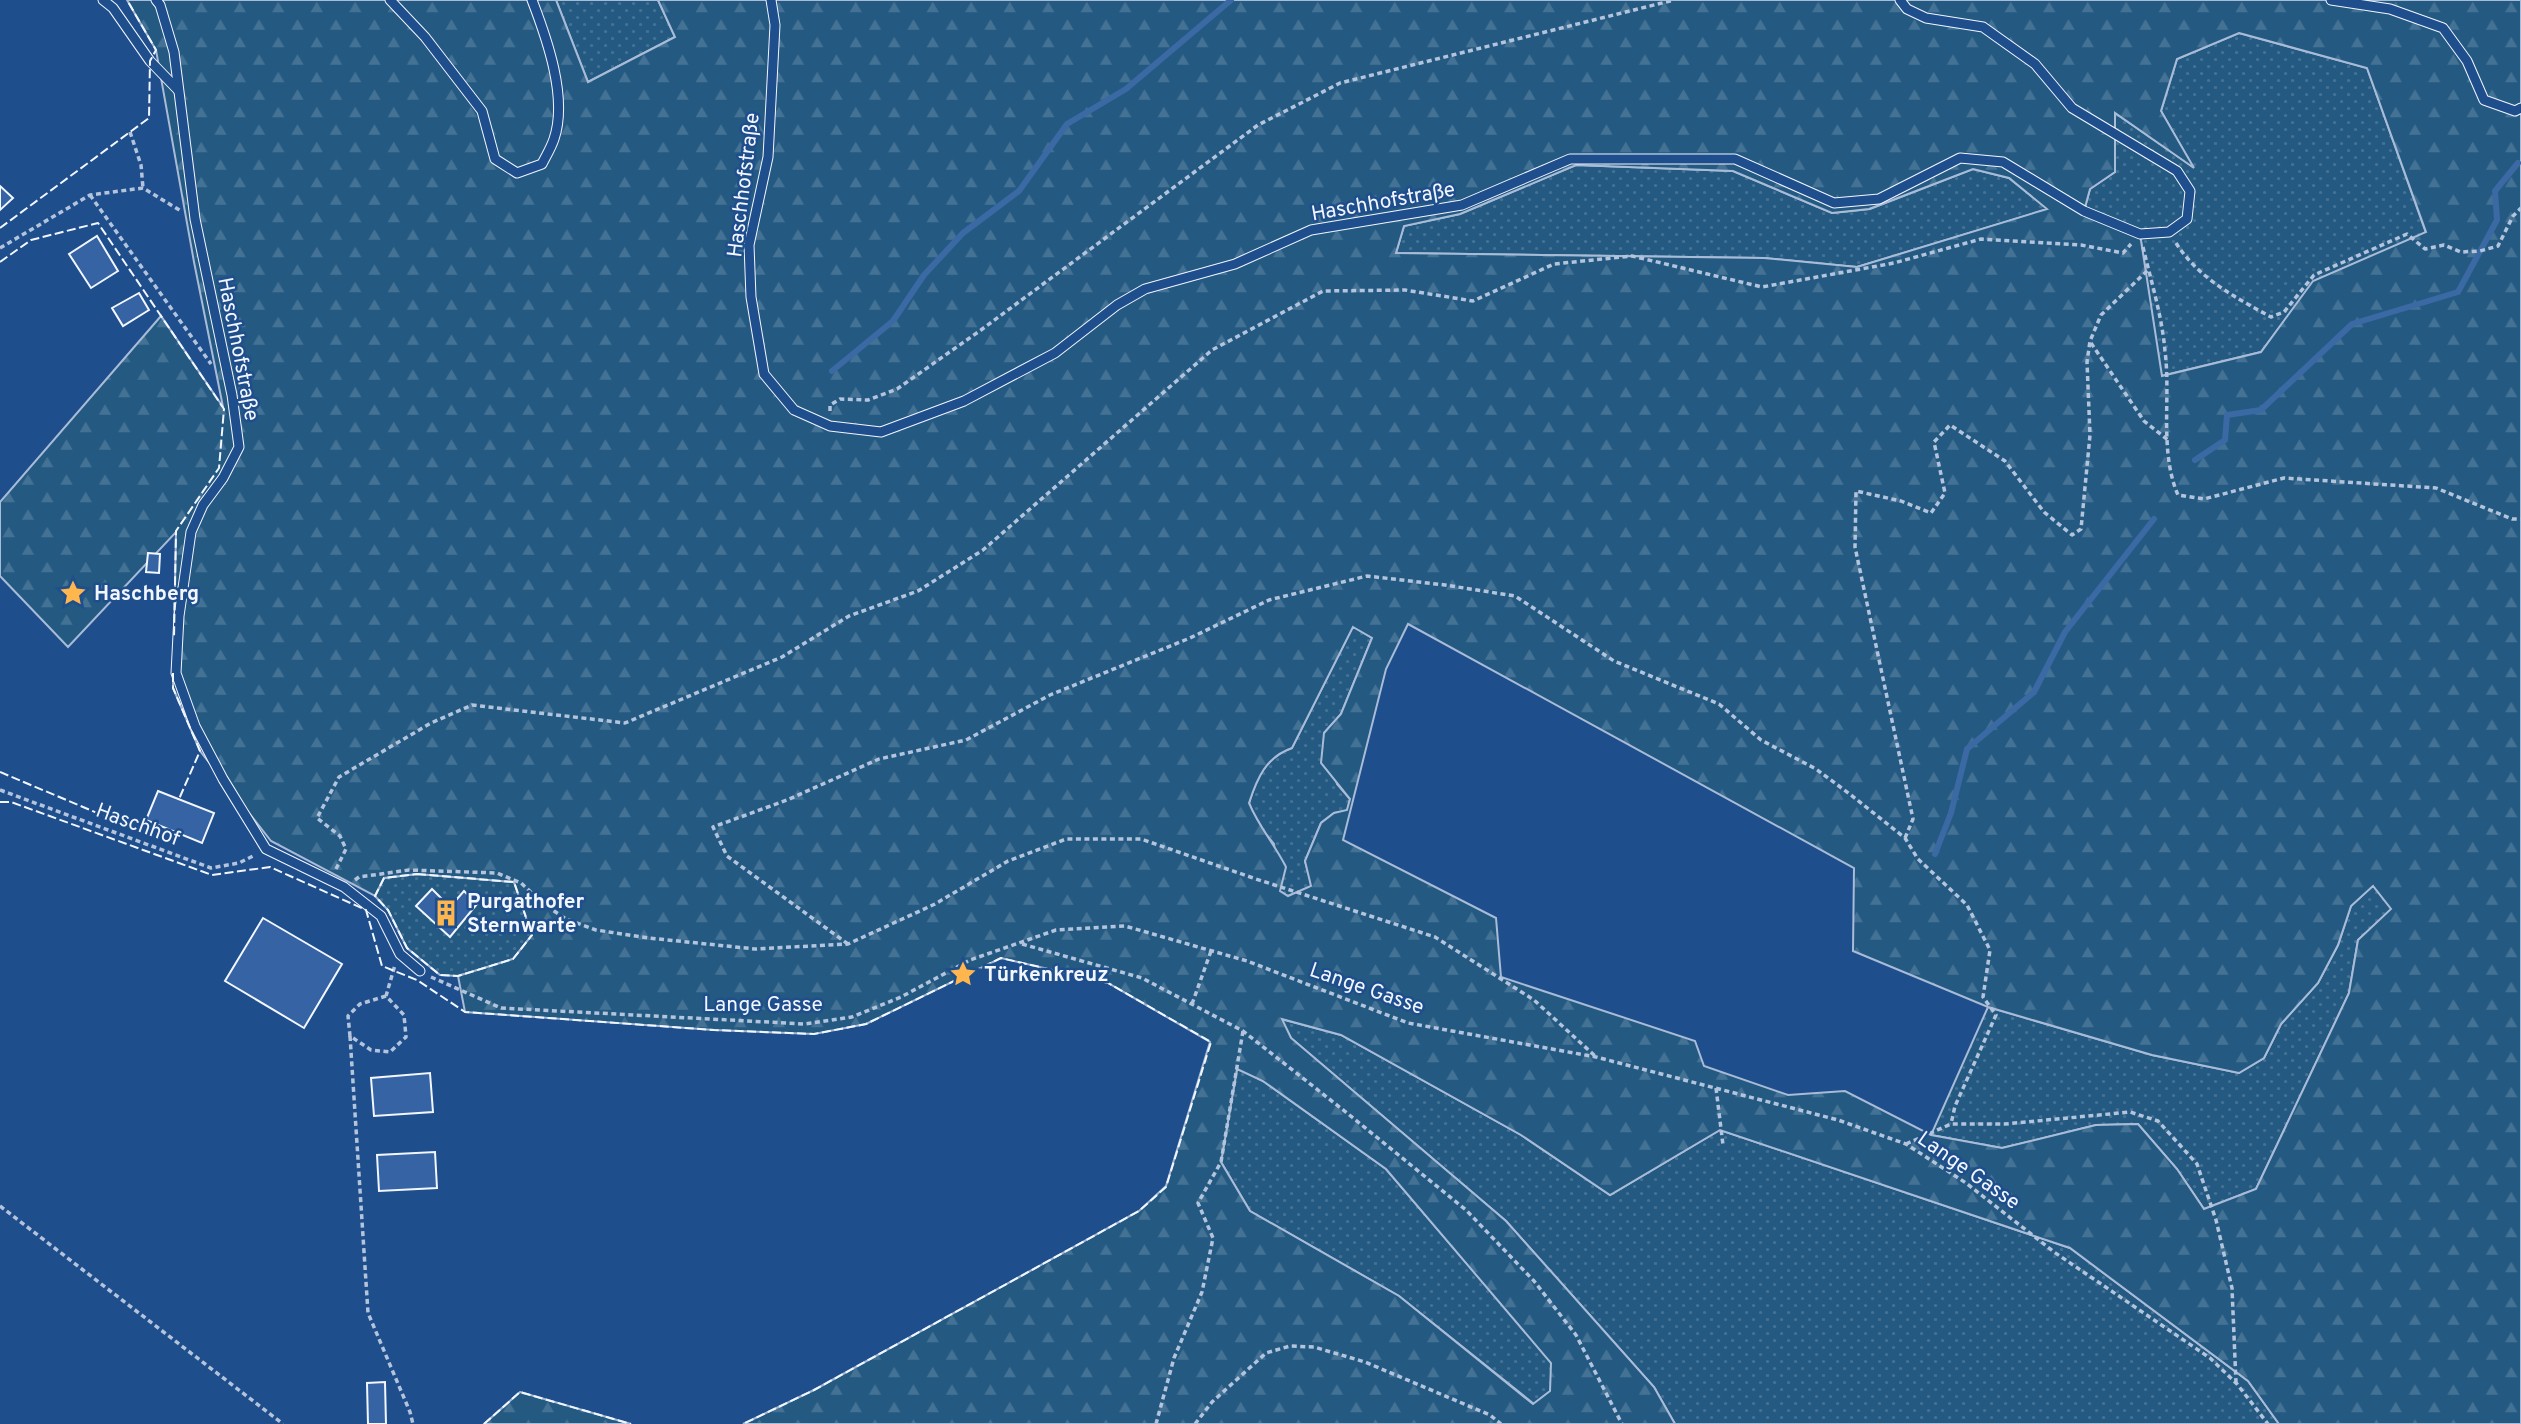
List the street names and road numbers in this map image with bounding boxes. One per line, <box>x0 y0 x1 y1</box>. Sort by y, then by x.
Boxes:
street label: Haschhofstraße <box>722 111 767 259</box>
street label: Haschhofstraße <box>1309 177 1457 228</box>
street label: Haschhofstraße <box>210 275 265 423</box>
street label: Haschhof <box>92 798 183 853</box>
street label: Lange Gasse <box>1306 957 1427 1022</box>
street label: Lange Gasse <box>703 992 823 1019</box>
street label: Lange Gasse <box>1911 1126 2025 1217</box>

